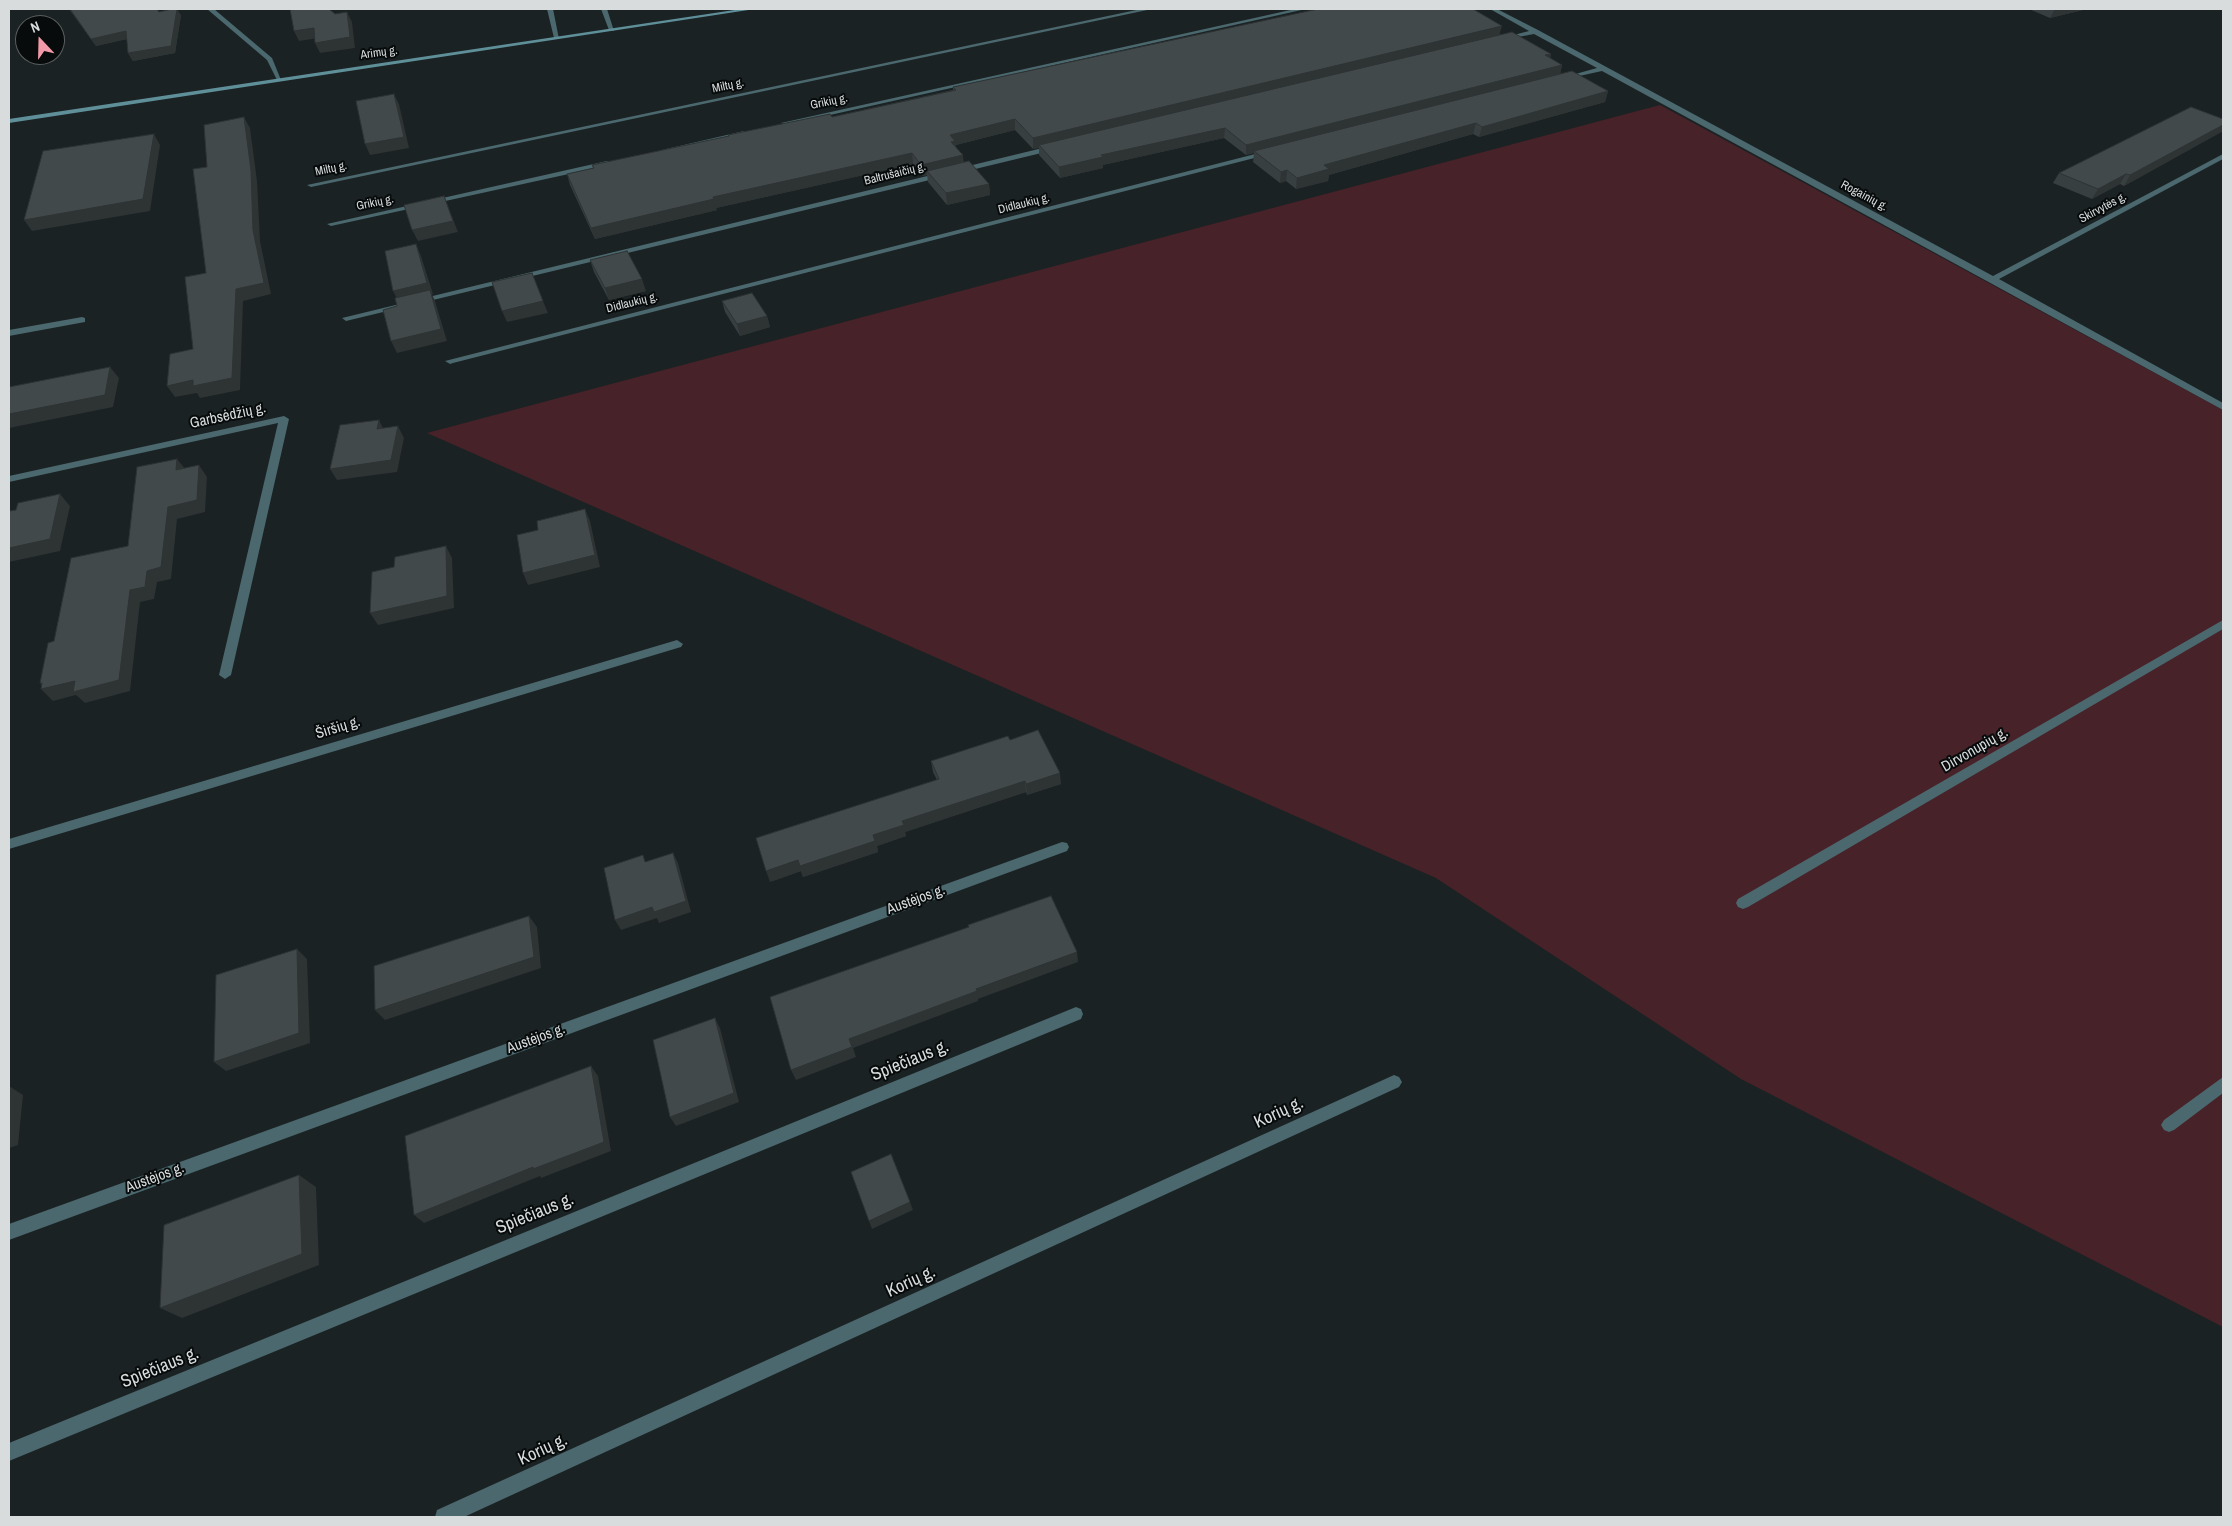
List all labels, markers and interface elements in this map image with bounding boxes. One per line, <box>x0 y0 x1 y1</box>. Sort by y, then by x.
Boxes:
north arrow <box>15 15 65 65</box>
text: N <box>28 17 42 37</box>
street label: Arimų g. <box>360 43 398 63</box>
street label: Miltų g. <box>711 76 745 96</box>
street label: Grikių g. <box>809 91 849 113</box>
street label: Miltų g. <box>314 159 348 179</box>
street label: Baltrušaičių g. <box>863 159 927 189</box>
street label: Rogainių g. <box>1838 178 1890 214</box>
street label: Skirvytės g. <box>2077 190 2129 226</box>
street label: Didlaukių g. <box>997 191 1051 217</box>
street label: Grikių g. <box>355 192 395 214</box>
street label: Didlaukių g. <box>605 290 659 316</box>
street label: Garbsėdžių g. <box>188 399 268 433</box>
street label: Širšių g. <box>313 713 363 743</box>
street label: Dirvonupių g. <box>1939 724 2011 776</box>
street label: Austėjos g. <box>884 881 948 919</box>
street label: Austėjos g. <box>504 1020 568 1058</box>
street label: Spiečiaus g. <box>868 1036 952 1086</box>
street label: Korių g. <box>1251 1092 1307 1134</box>
street label: Austėjos g. <box>123 1159 187 1197</box>
street label: Spiečiaus g. <box>493 1189 577 1239</box>
street label: Korių g. <box>883 1261 939 1303</box>
street label: Spiečiaus g. <box>118 1343 202 1393</box>
street label: Korių g. <box>515 1429 571 1471</box>

